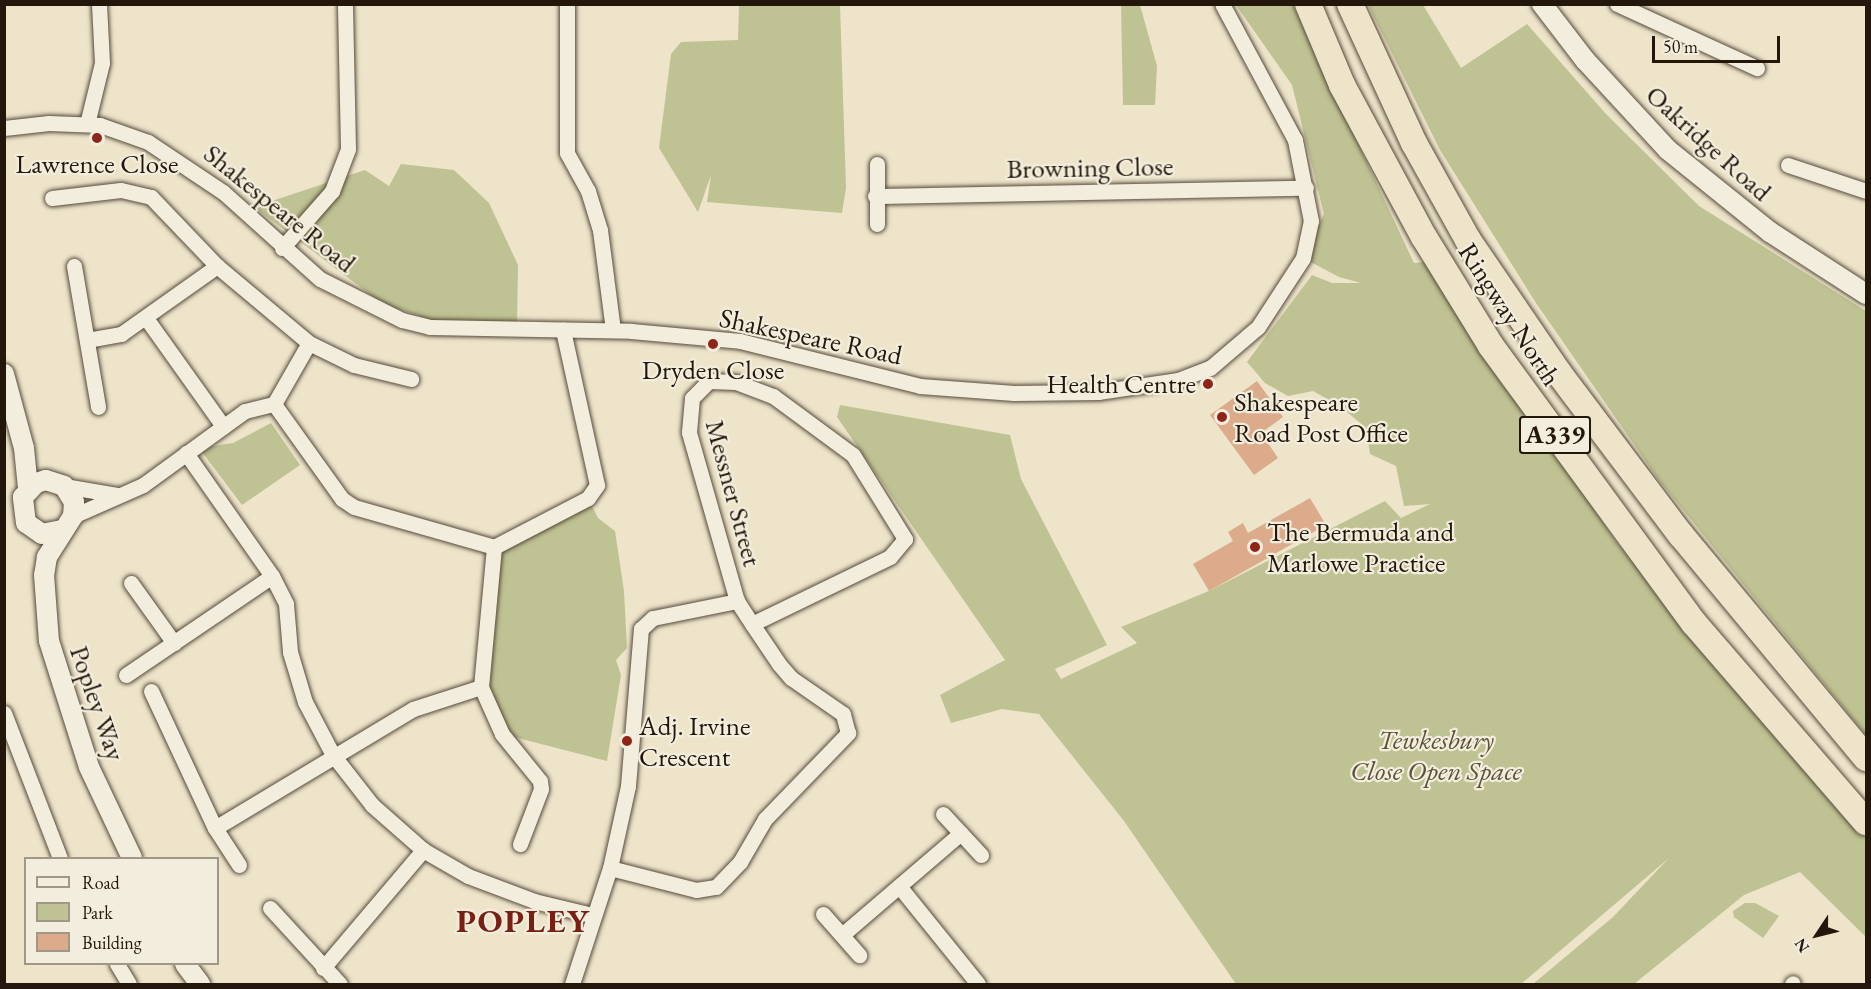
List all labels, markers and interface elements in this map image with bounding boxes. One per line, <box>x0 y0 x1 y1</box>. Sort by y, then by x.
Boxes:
scale bar <box>1655 24 1782 62</box>
text: 50 m <box>1663 35 1698 58</box>
street label: Oakridge Road <box>1640 78 1778 208</box>
marker: Lawrence Close <box>90 131 104 145</box>
street label: Shakespeare Road <box>198 137 362 279</box>
place label: Lawrence Close <box>16 148 178 180</box>
street label: Browning Close <box>1006 149 1174 185</box>
street label: Ringway North <box>1452 236 1568 392</box>
street label: Shakespeare Road <box>717 301 905 371</box>
marker: Dryden Close <box>706 337 720 351</box>
place label: Dryden Close <box>642 354 784 386</box>
place label: Health Centre <box>1047 368 1196 400</box>
marker: Health Centre <box>1201 377 1215 391</box>
place label: Shakespeare Road Post Office <box>1234 385 1408 448</box>
marker: Shakespeare Road Post Office <box>1215 410 1229 424</box>
road number: A339 <box>1519 412 1591 458</box>
street label: Messner Street <box>699 416 769 570</box>
place label: The Bermuda and Marlowe Practice <box>1267 515 1454 578</box>
marker: The Bermuda and Marlowe Practice <box>1248 540 1262 554</box>
street label: Popley Way <box>63 641 133 765</box>
place label: Adj. Irvine Crescent <box>639 709 750 772</box>
park label: Tewkesbury Close Open Space <box>1350 723 1522 786</box>
marker: Adj. Irvine Crescent <box>620 734 634 748</box>
legend <box>24 857 219 965</box>
text: Road <box>82 871 120 894</box>
text: Park <box>82 901 113 924</box>
district label: POPLEY <box>456 901 590 941</box>
north arrow <box>1787 905 1847 965</box>
text: Building <box>82 931 142 954</box>
text: N <box>1790 934 1814 957</box>

